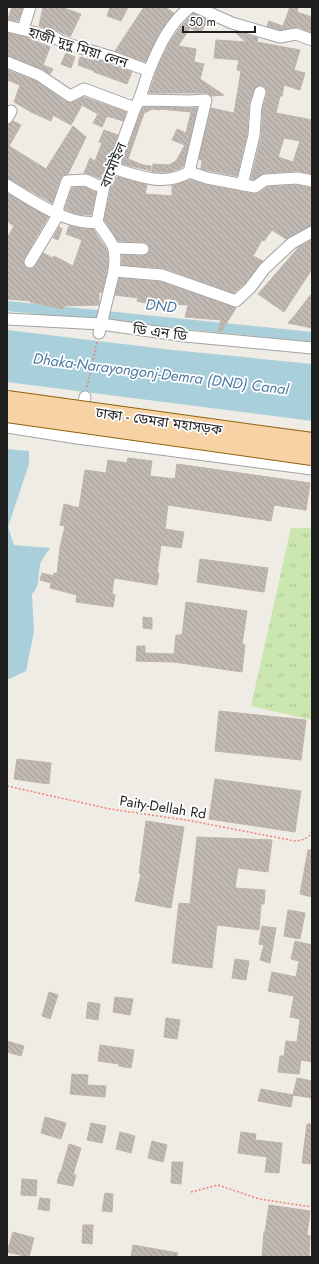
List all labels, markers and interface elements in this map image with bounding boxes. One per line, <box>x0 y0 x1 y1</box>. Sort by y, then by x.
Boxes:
scale bar <box>183 8 255 34</box>
text: 50 m <box>189 13 216 31</box>
street label: হাজী দুদু মিয়া লেন <box>25 21 131 73</box>
street label: বামৌইল <box>95 139 131 192</box>
water label: DND <box>144 293 178 319</box>
street label: ডি এন ডি <box>131 318 189 346</box>
water label: Dhaka-Narayongonj-Demra (DND) Canal <box>32 347 291 401</box>
street label: ঢাকা - ডেমরা মহাসড়ক <box>94 402 224 440</box>
street label: Paity-Dellah Rd <box>118 790 208 824</box>

